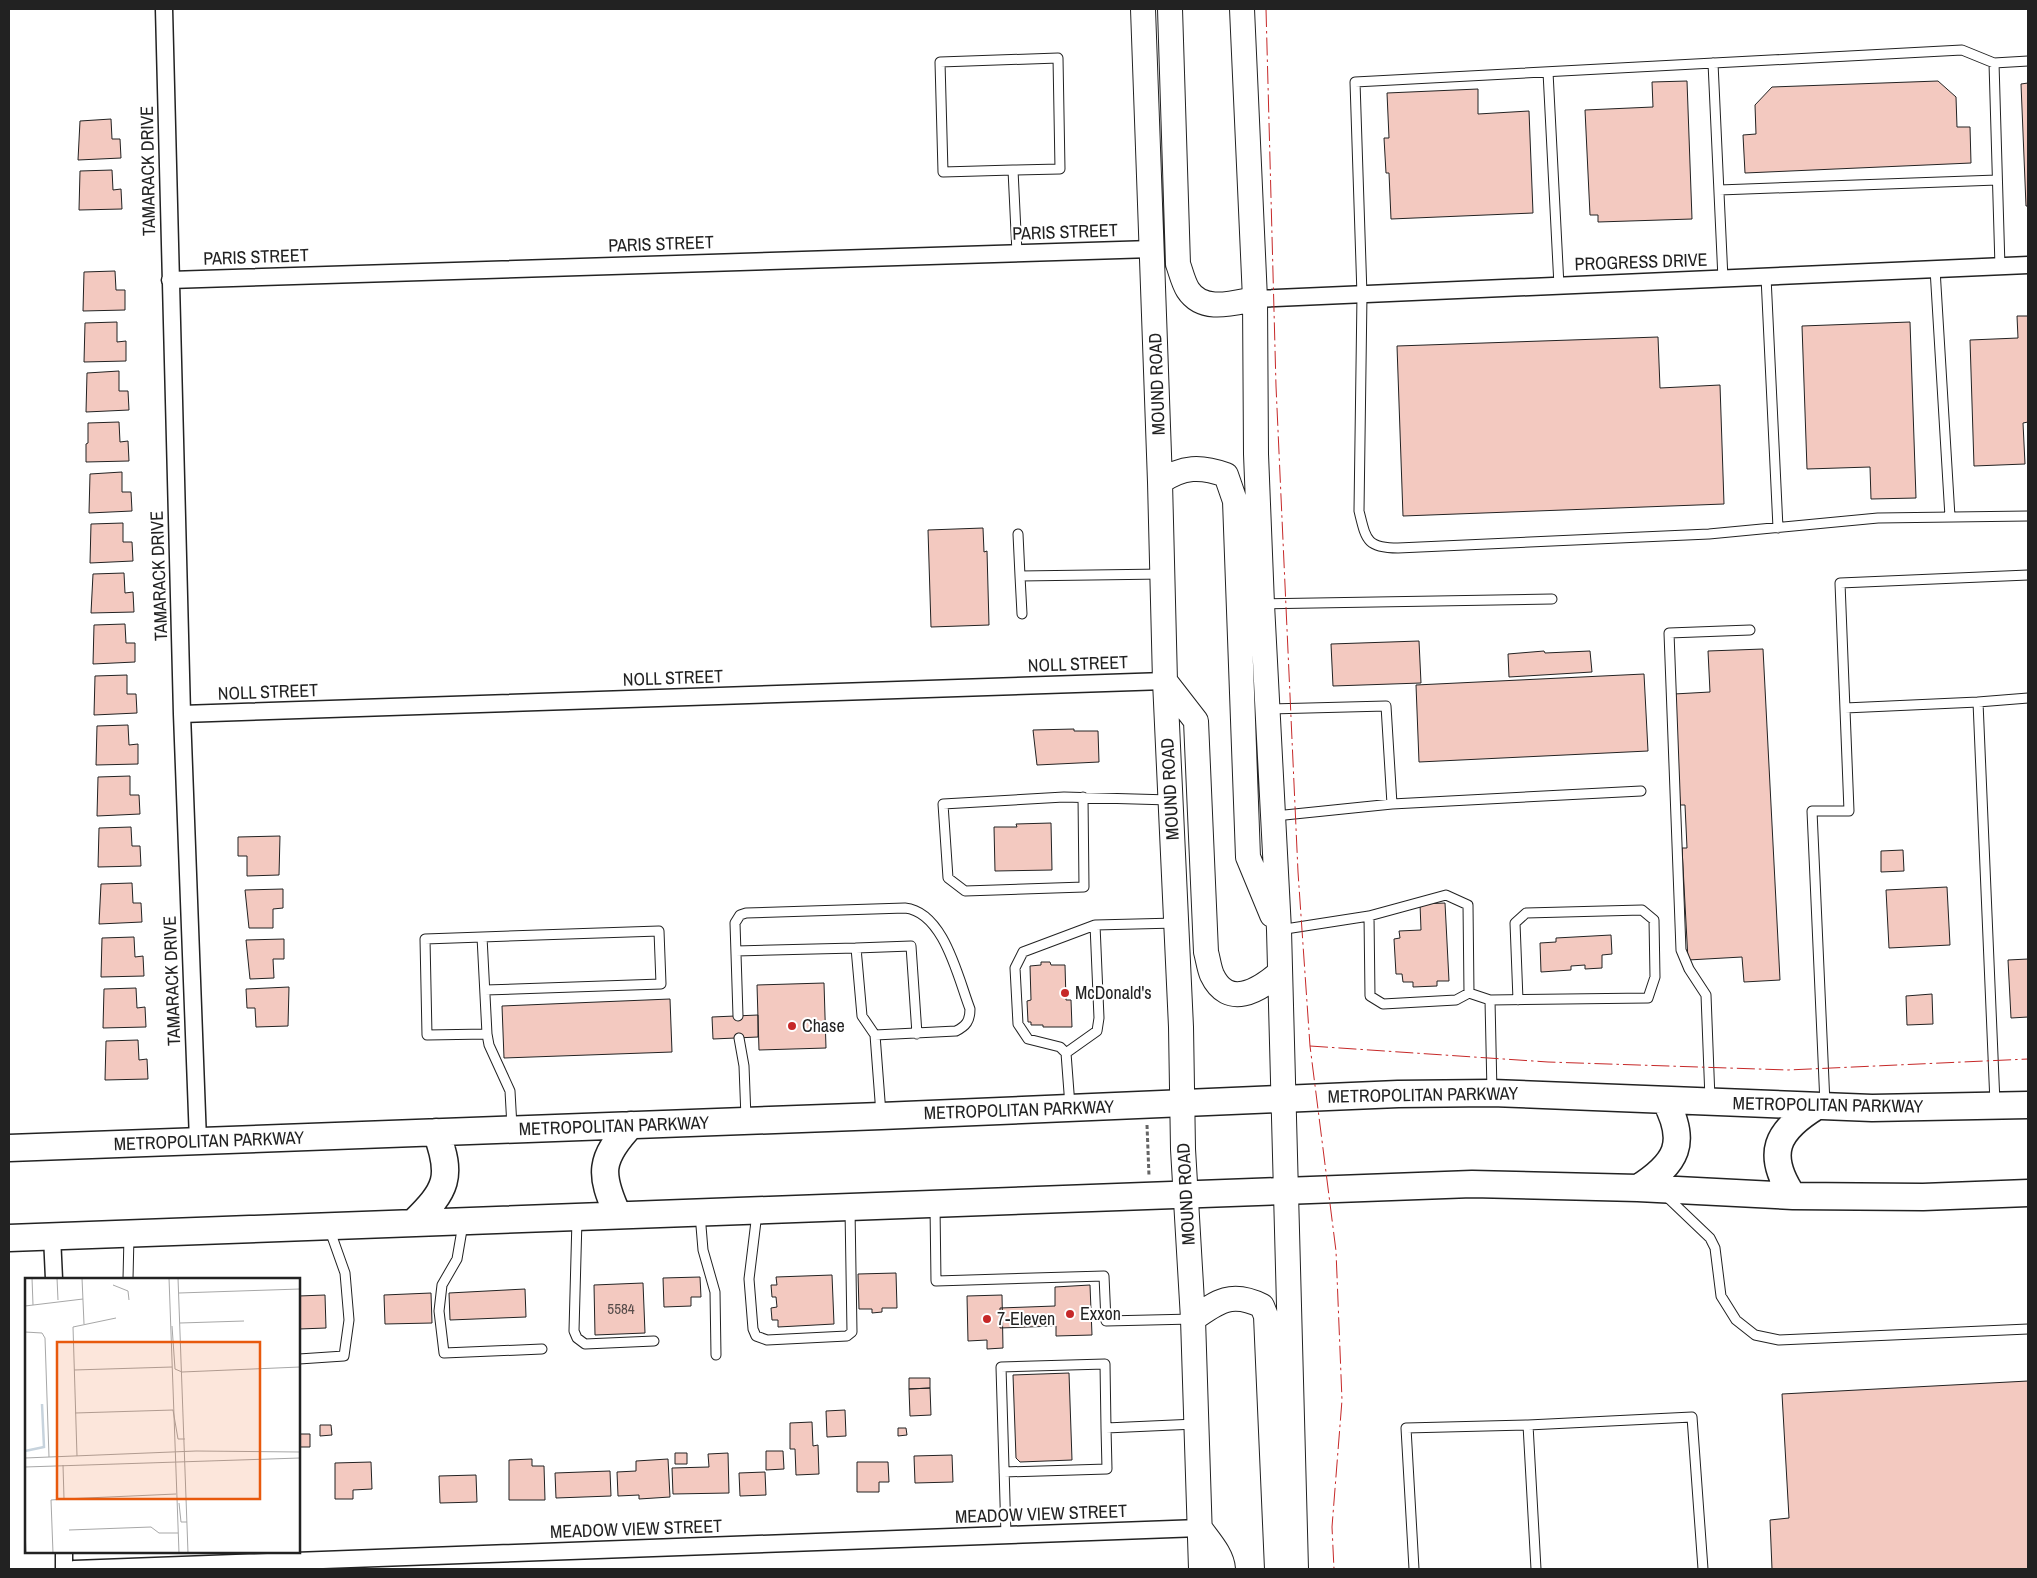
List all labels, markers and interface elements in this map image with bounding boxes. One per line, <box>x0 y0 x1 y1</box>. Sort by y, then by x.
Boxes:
street label: TAMARACK DRIVE <box>134 106 161 236</box>
street label: PARIS STREET <box>1012 217 1118 246</box>
street label: PARIS STREET <box>608 229 714 258</box>
street label: PARIS STREET <box>203 242 309 271</box>
street label: PROGRESS DRIVE <box>1574 247 1708 276</box>
street label: MOUND ROAD <box>1142 332 1171 436</box>
street label: TAMARACK DRIVE <box>144 511 173 641</box>
street label: NOLL STREET <box>1027 649 1129 678</box>
street label: NOLL STREET <box>622 663 724 692</box>
street label: NOLL STREET <box>217 677 319 706</box>
street label: MOUND ROAD <box>1154 737 1185 841</box>
street label: TAMARACK DRIVE <box>157 916 186 1046</box>
place label: McDonald's <box>1075 980 1152 1005</box>
marker: McDonald's <box>1059 987 1071 999</box>
place label: Chase <box>802 1013 845 1038</box>
marker: Chase <box>786 1020 798 1032</box>
street label: METROPOLITAN PARKWAY <box>1327 1080 1519 1109</box>
street label: METROPOLITAN PARKWAY <box>1733 1090 1924 1119</box>
street label: METROPOLITAN PARKWAY <box>923 1094 1115 1125</box>
street label: METROPOLITAN PARKWAY <box>518 1110 710 1141</box>
street label: METROPOLITAN PARKWAY <box>113 1125 305 1156</box>
street label: MOUND ROAD <box>1170 1142 1201 1246</box>
inset map <box>25 1278 300 1553</box>
house number: 5584 <box>607 1298 635 1319</box>
place label: Exxon <box>1080 1301 1121 1326</box>
place label: 7-Eleven <box>997 1306 1055 1331</box>
marker: Exxon <box>1064 1308 1076 1320</box>
marker: 7-Eleven <box>981 1313 993 1325</box>
street label: MEADOW VIEW STREET <box>954 1498 1127 1529</box>
street label: MEADOW VIEW STREET <box>549 1513 722 1544</box>

